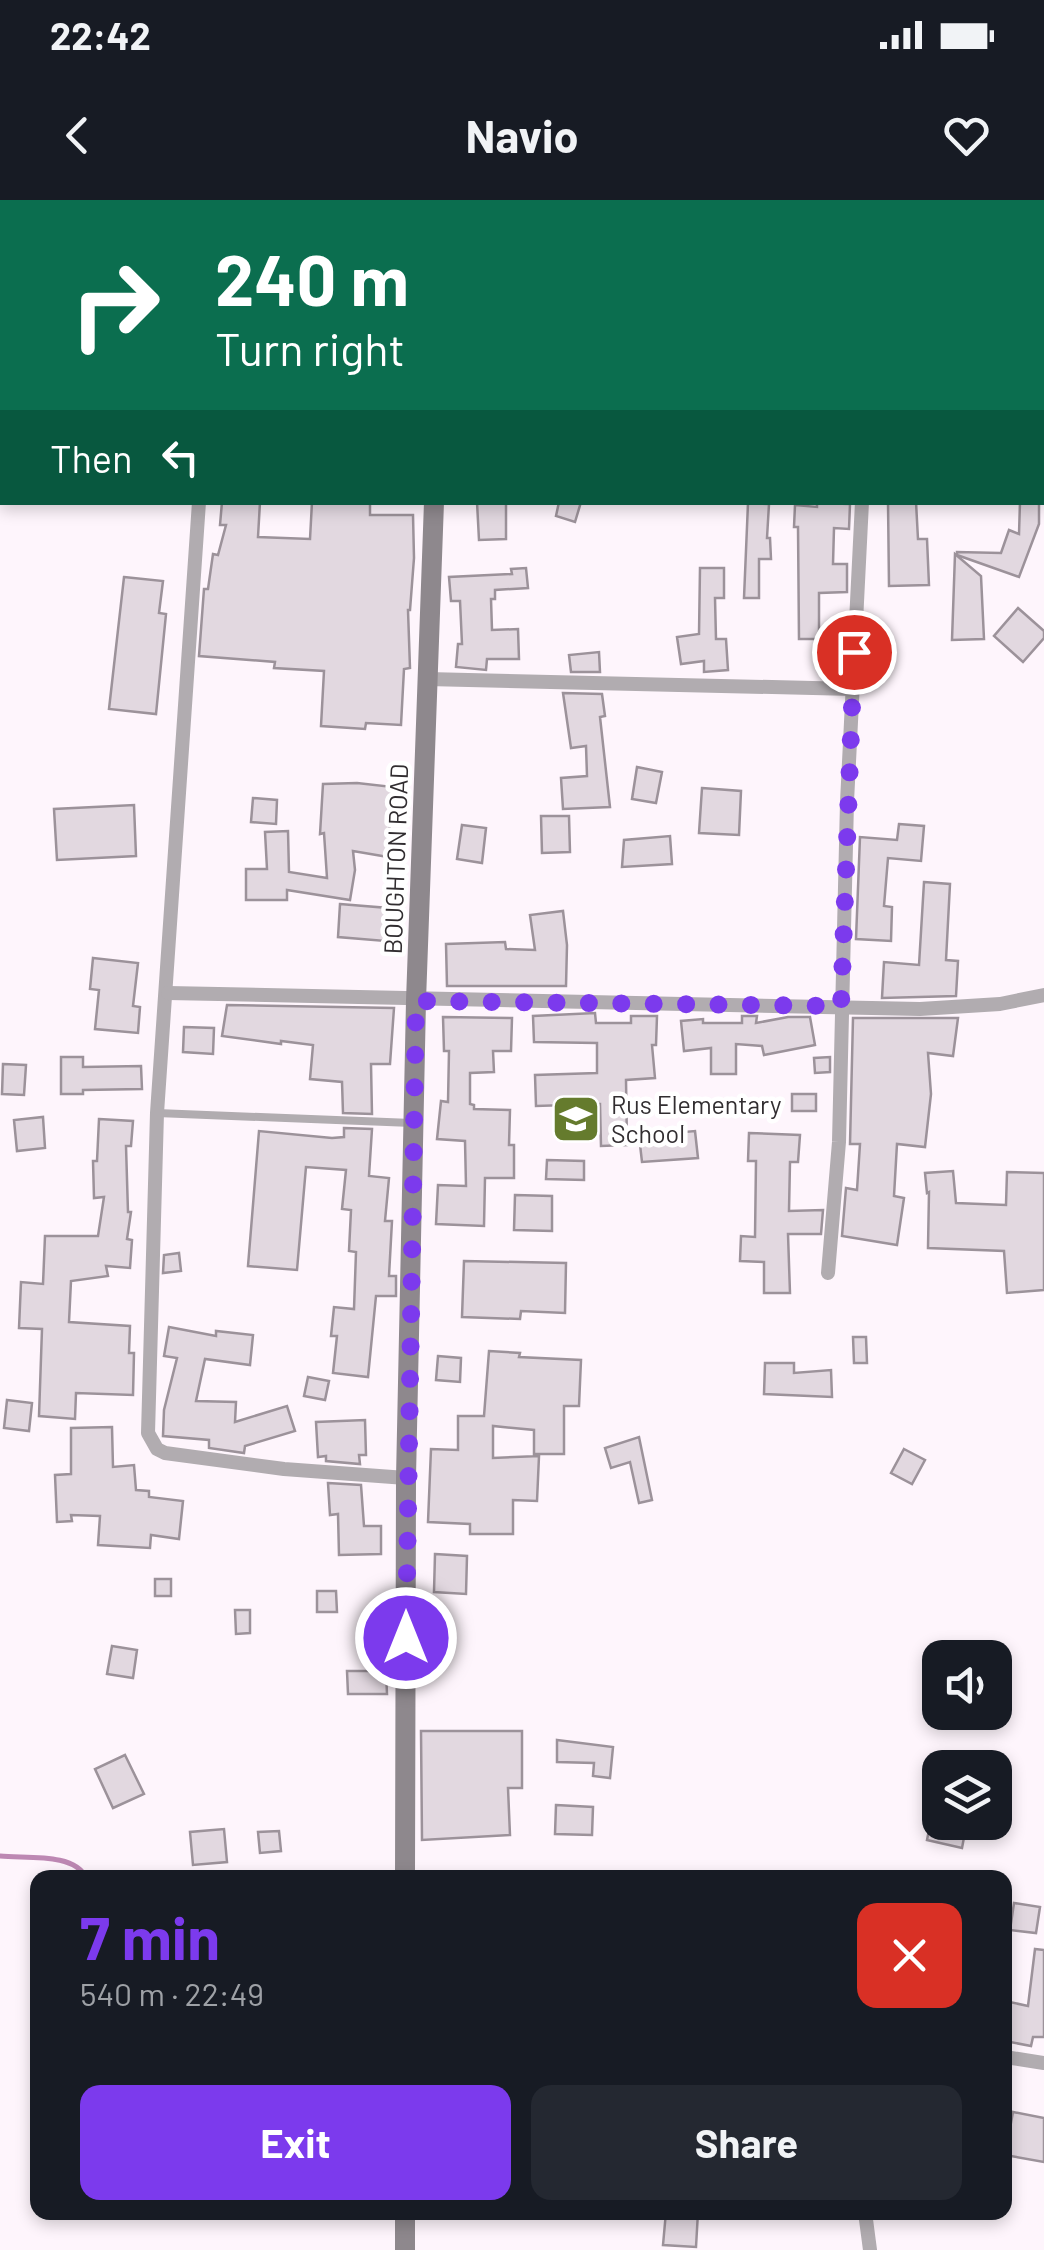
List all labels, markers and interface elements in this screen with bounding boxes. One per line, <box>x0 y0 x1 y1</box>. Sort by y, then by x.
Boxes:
text: 22:42 <box>50 12 151 58</box>
icon: back <box>50 108 105 163</box>
text: Navio <box>466 108 579 162</box>
icon: heart <box>939 108 994 163</box>
text: 240 m <box>215 236 409 320</box>
icon: right <box>50 240 180 370</box>
text: Turn right <box>215 321 405 375</box>
icon: left <box>153 430 208 485</box>
text: Then <box>50 435 133 481</box>
pin <box>812 610 897 695</box>
icon: arrive <box>827 625 882 680</box>
street label: BOUGHTON ROAD <box>377 763 413 955</box>
place label: Rus Elementary School <box>611 1089 781 1148</box>
school or university icon: Rus Elementary School <box>550 1093 602 1145</box>
position arrow <box>354 1586 458 1690</box>
map controls <box>922 1640 1012 1840</box>
button: sound <box>922 1640 1012 1730</box>
button: layers <box>922 1750 1012 1840</box>
text: 7 min <box>80 1900 220 1972</box>
button: close <box>857 1903 962 2008</box>
text: 540 m · 22:49 <box>80 1974 264 2012</box>
button: Exit <box>80 2085 511 2200</box>
button: Share <box>531 2085 962 2200</box>

